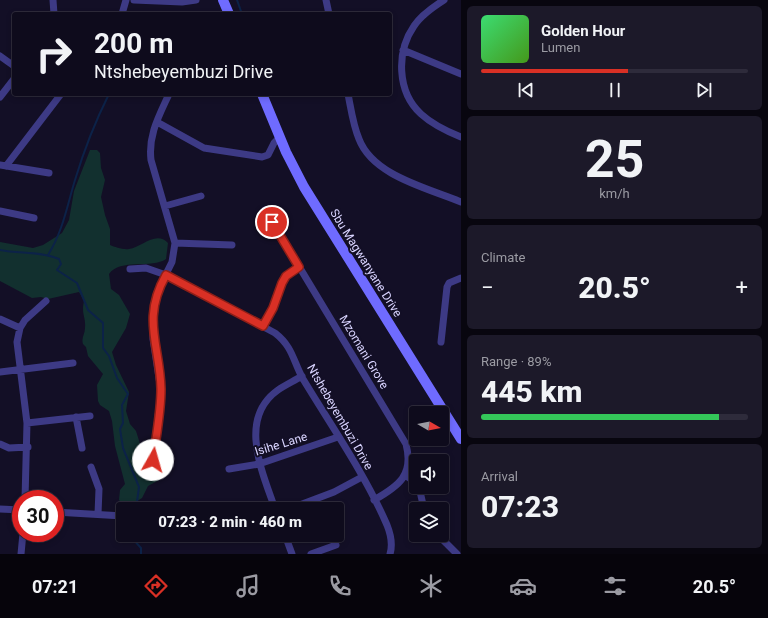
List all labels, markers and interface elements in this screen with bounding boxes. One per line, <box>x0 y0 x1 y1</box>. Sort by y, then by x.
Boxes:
text: Golden Hour <box>541 22 625 40</box>
text: 200 m <box>94 27 173 60</box>
icon: right <box>28 28 80 80</box>
text: Lumen <box>541 40 580 55</box>
text: Ntshebeyembuzi Drive <box>94 61 273 82</box>
icon: previous <box>515 79 537 101</box>
icon: pause <box>604 79 626 101</box>
icon: next <box>693 79 715 101</box>
text: 25 <box>585 129 644 190</box>
text: km/h <box>599 186 630 201</box>
pin <box>255 205 289 239</box>
street label: Sbu Magwanyane Drive <box>327 207 405 319</box>
icon: arrive <box>261 211 283 233</box>
text: Climate <box>481 250 525 265</box>
text: 20.5° <box>578 270 651 305</box>
text: − <box>481 275 494 300</box>
text: + <box>736 275 748 300</box>
street label: Mzomani Grove <box>336 313 392 391</box>
text: Range · 89% <box>481 354 551 369</box>
street label: Ntshebeyembuzi Drive <box>304 362 376 472</box>
text: 445 km <box>481 374 583 409</box>
north arrow <box>409 406 449 446</box>
map controls <box>409 406 449 542</box>
street label: Isihe Lane <box>253 429 309 459</box>
position arrow <box>132 439 174 481</box>
button: sound <box>409 454 449 494</box>
text: Arrival <box>481 469 518 484</box>
text: 07:23 <box>481 489 559 524</box>
speed limit sign: 30 <box>12 490 64 542</box>
button: layers <box>409 502 449 542</box>
text: 07:23 · 2 min · 460 m <box>158 513 302 531</box>
icon: directions <box>142 572 170 600</box>
icon: music <box>234 572 262 600</box>
icon: phone <box>326 572 354 600</box>
icon: climate <box>417 572 445 600</box>
icon: car <box>509 572 537 600</box>
icon: filters <box>601 572 629 600</box>
text: 07:21 <box>32 576 78 597</box>
text: 20.5° <box>693 576 736 597</box>

